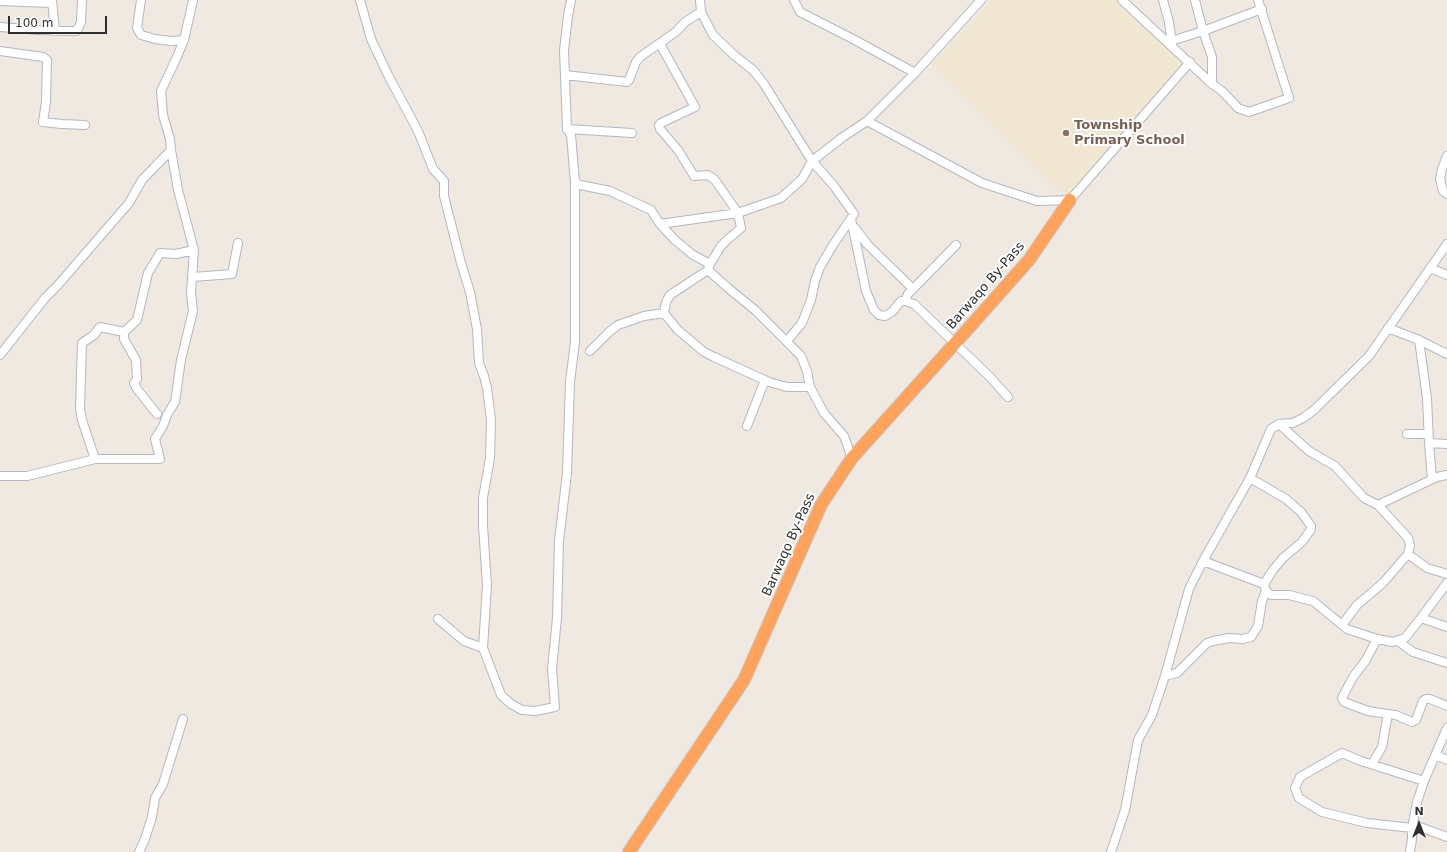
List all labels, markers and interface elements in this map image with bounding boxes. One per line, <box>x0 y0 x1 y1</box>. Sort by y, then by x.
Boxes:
scale bar <box>10 8 109 34</box>
text: 100 m <box>15 16 53 30</box>
place label: Township Primary School <box>1074 118 1185 149</box>
marker: Township Primary School <box>1061 128 1071 138</box>
street label: Barwaqo By-Pass <box>944 239 1028 333</box>
street label: Barwaqo By-Pass <box>759 491 819 599</box>
north arrow <box>1399 804 1439 844</box>
text: N <box>1414 805 1424 818</box>

